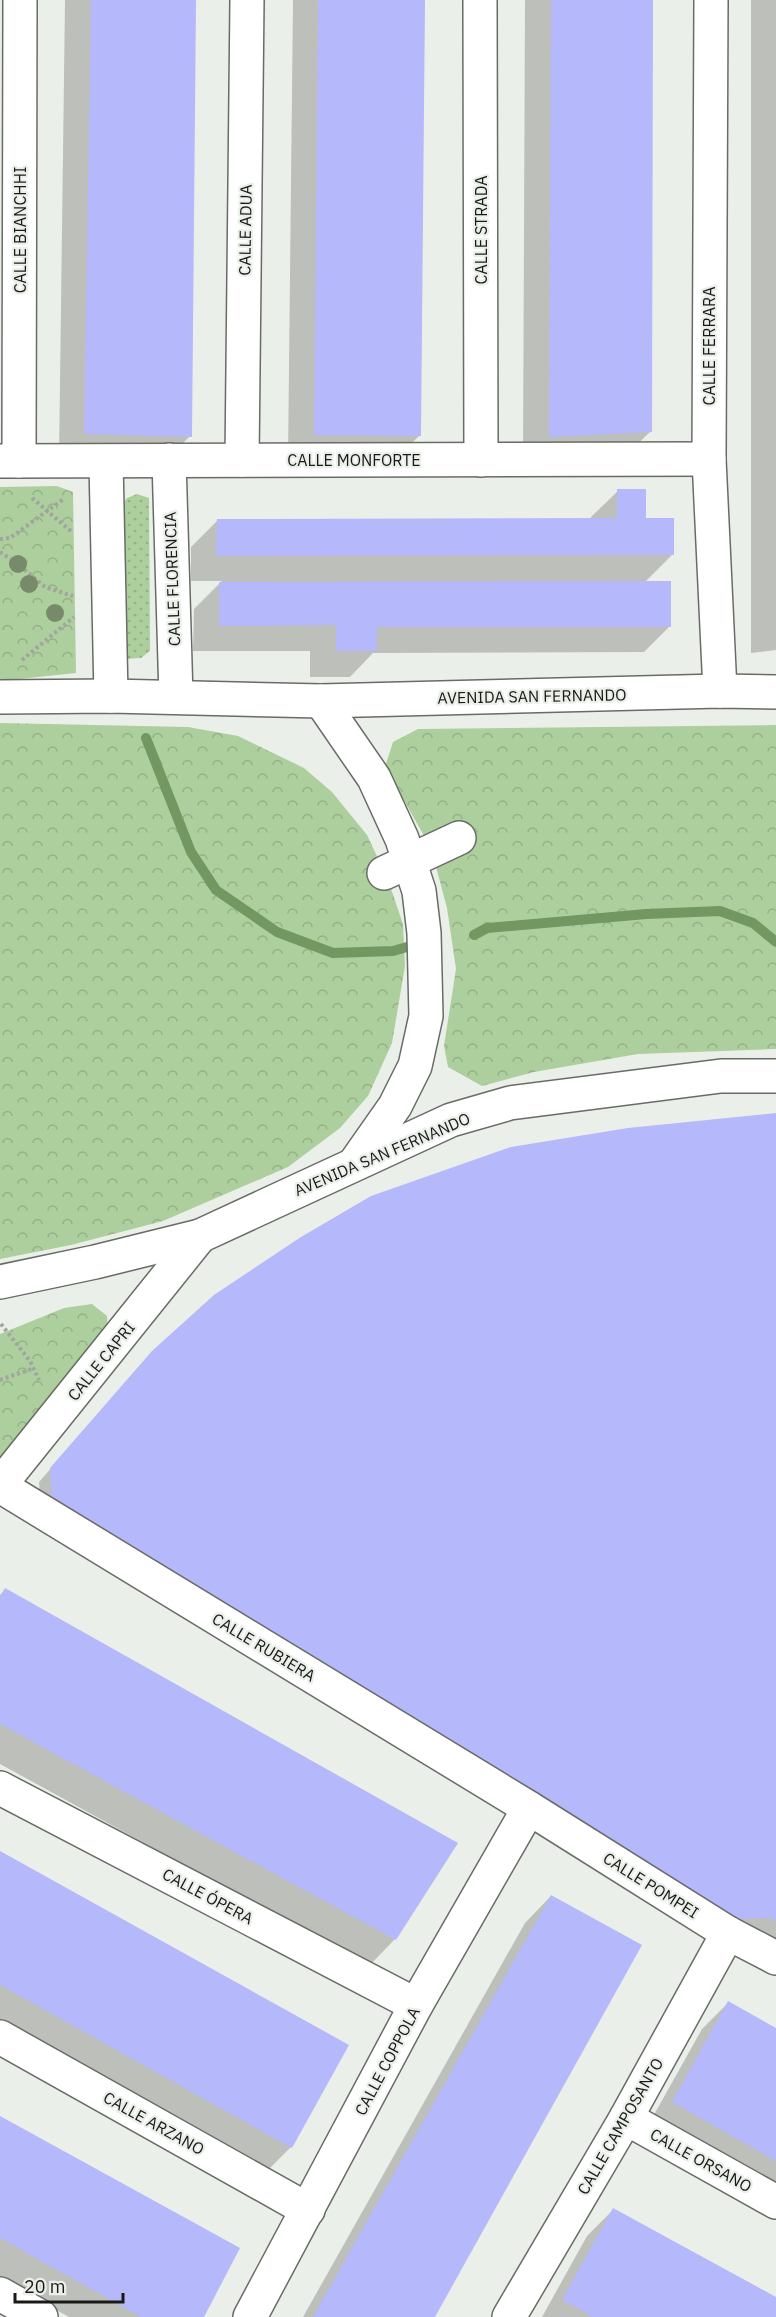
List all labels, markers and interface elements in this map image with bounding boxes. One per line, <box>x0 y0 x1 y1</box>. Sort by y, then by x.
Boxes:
street label: CALLE BIANCHHI <box>10 167 30 293</box>
street label: CALLE STRADA <box>471 176 491 284</box>
street label: CALLE ADUA <box>234 184 256 276</box>
street label: CALLE FERRARA <box>699 287 719 405</box>
street label: CALLE MONFORTE <box>287 450 421 470</box>
street label: CALLE FLORENCIA <box>160 511 184 647</box>
street label: AVENIDA SAN FERNANDO <box>437 684 627 708</box>
street label: AVENIDA SAN FERNANDO <box>291 1108 473 1200</box>
street label: CALLE CAPRI <box>63 1317 139 1405</box>
street label: CALLE RUBIERA <box>209 1608 319 1686</box>
street label: CALLE POMPEI <box>600 1848 702 1922</box>
street label: CALLE ÓPERA <box>159 1863 257 1928</box>
street label: CALLE COPPOLA <box>350 2003 424 2119</box>
street label: CALLE CAMPOSANTO <box>573 2054 667 2198</box>
street label: CALLE ARZANO <box>100 2087 208 2159</box>
street label: CALLE ORSANO <box>647 2124 755 2196</box>
scale bar <box>15 2266 123 2304</box>
text: 20 m <box>24 2275 66 2298</box>

